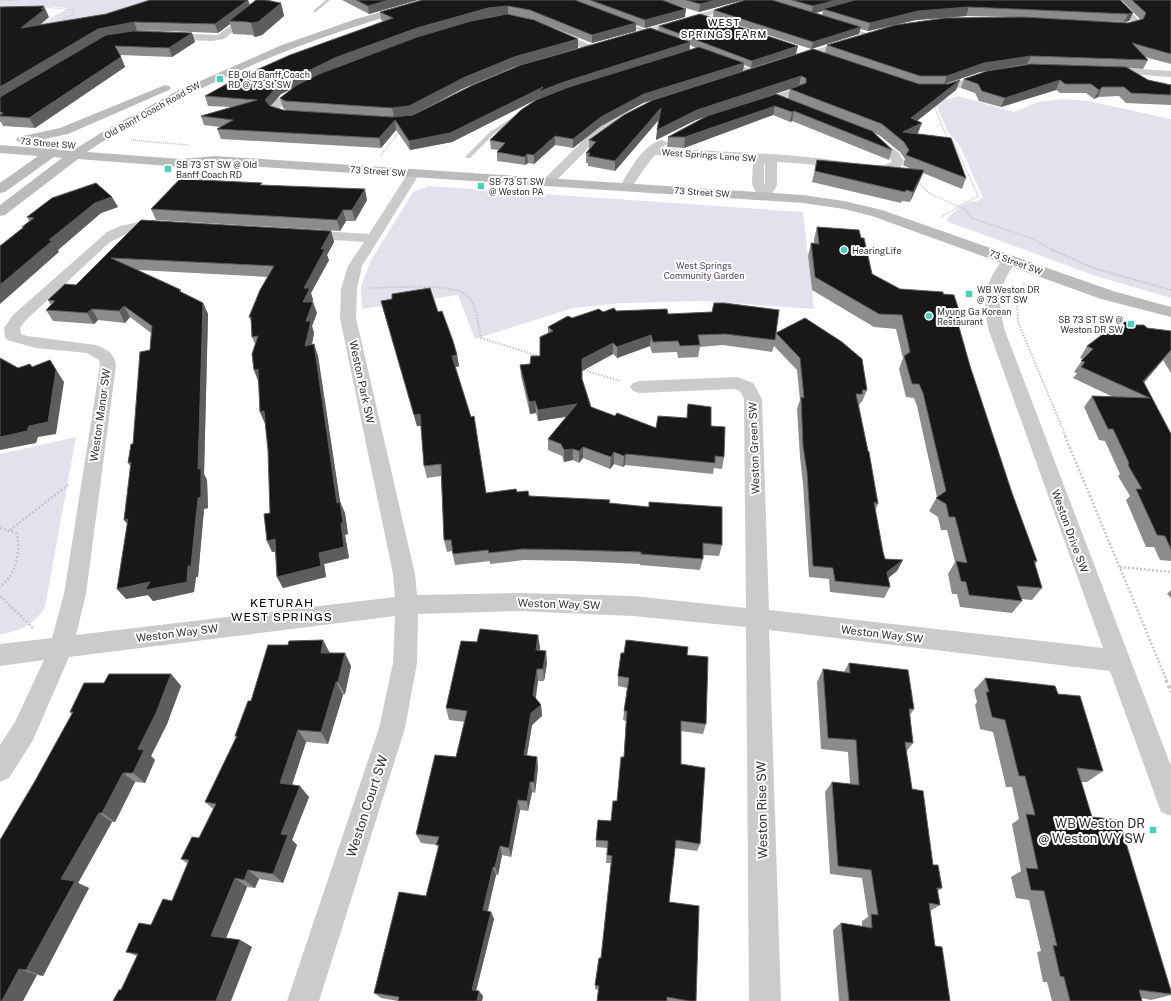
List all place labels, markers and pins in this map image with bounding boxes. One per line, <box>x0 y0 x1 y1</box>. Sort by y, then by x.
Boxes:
place label: EB Old Banff Coach RD @ 73 St SW <box>228 69 310 90</box>
marker: EB Old Banff Coach RD @ 73 St SW <box>215 74 225 84</box>
place label: SB 73 ST SW @ Old Banff Coach RD <box>176 159 257 180</box>
marker: SB 73 ST SW @ Old Banff Coach RD <box>163 164 173 174</box>
place label: SB 73 ST SW @ Weston PA <box>489 176 545 197</box>
marker: SB 73 ST SW @ Weston PA <box>476 181 486 191</box>
marker: HearingLife <box>839 245 849 255</box>
place label: HearingLife <box>852 245 901 256</box>
place label: WB Weston DR @ 73 ST SW <box>977 284 1039 305</box>
marker: WB Weston DR @ 73 ST SW <box>964 289 974 299</box>
place label: Myung Ga Korean Restaurant <box>937 306 1011 327</box>
marker: Myung Ga Korean Restaurant <box>924 311 934 321</box>
place label: SB 73 ST SW @ Weston DR SW <box>1058 314 1124 335</box>
marker: SB 73 ST SW @ Weston DR SW <box>1126 319 1136 329</box>
place label: WB Weston DR @ Weston WY SW <box>1039 816 1146 846</box>
marker: WB Weston DR @ Weston WY SW <box>1148 825 1158 835</box>

